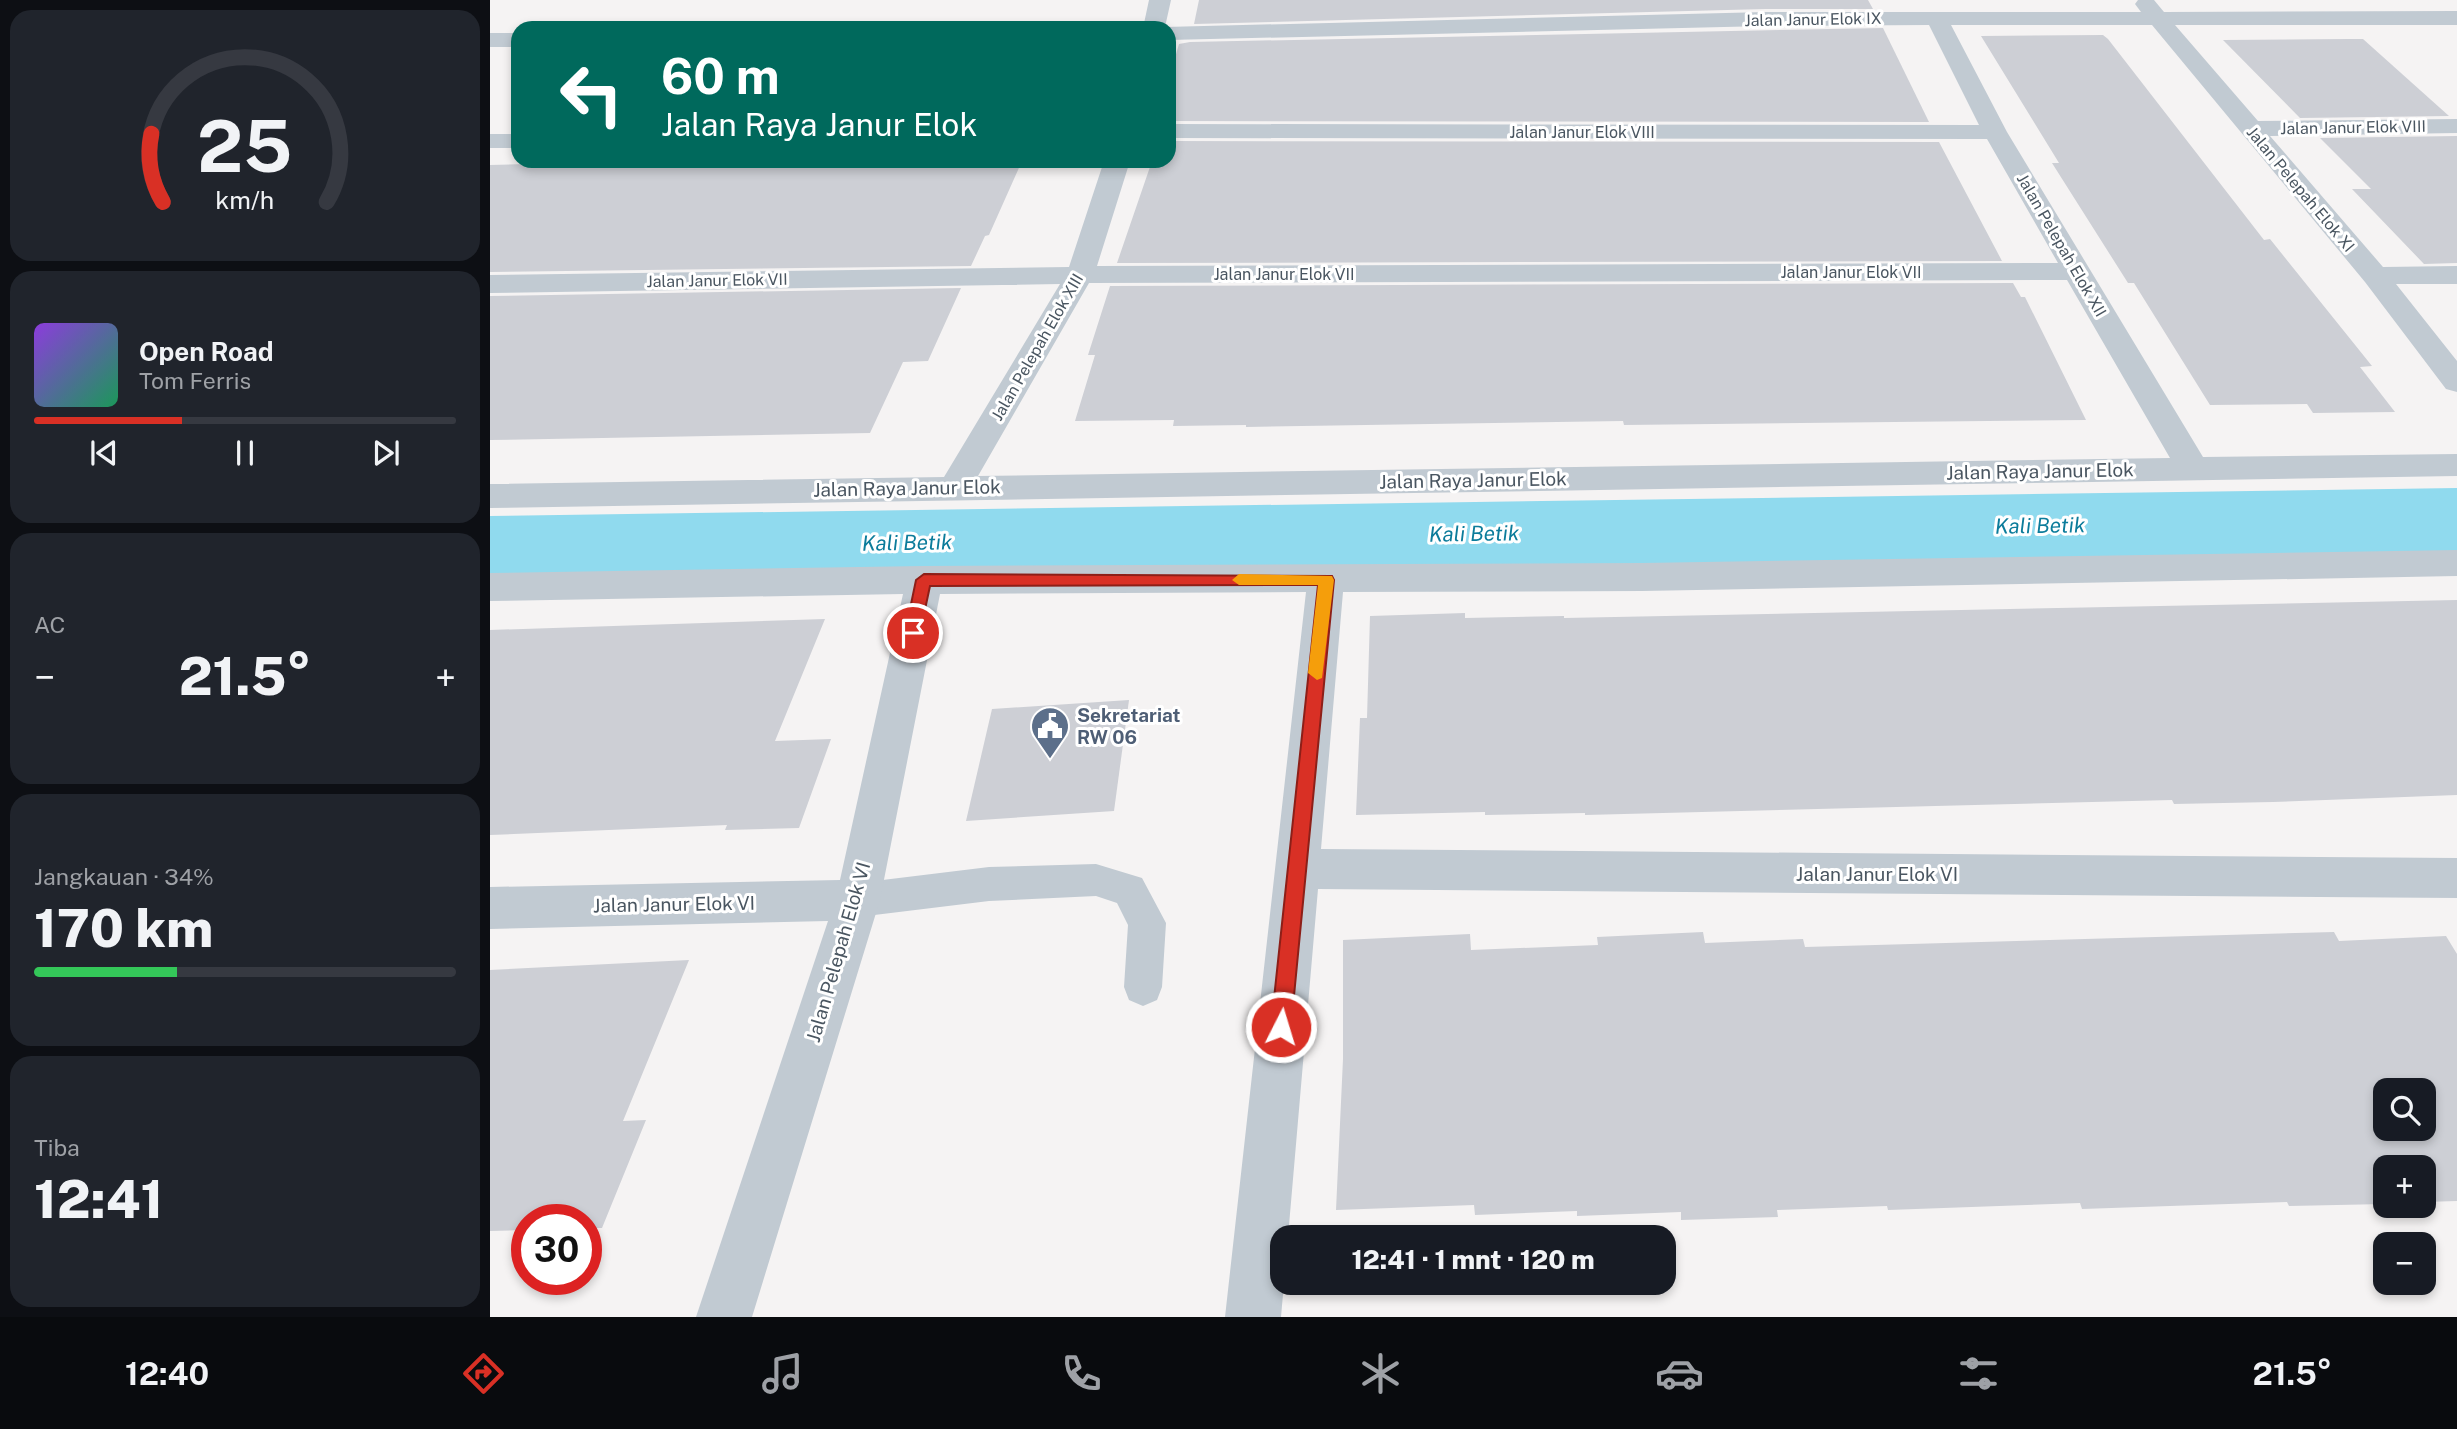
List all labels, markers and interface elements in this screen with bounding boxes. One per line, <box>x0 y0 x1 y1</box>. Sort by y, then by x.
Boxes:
street label: Jalan Janur Elok IX <box>1744 9 1882 30</box>
text: 60 m <box>661 47 780 105</box>
icon: left <box>546 49 637 140</box>
text: 25 <box>197 103 293 188</box>
text: Jalan Raya Janur Elok <box>661 106 977 143</box>
street label: Jalan Janur Elok VIII <box>2280 117 2426 138</box>
street label: Jalan Janur Elok VIII <box>1509 123 1655 142</box>
street label: Jalan Pelepah Elok XI <box>2243 123 2358 256</box>
street label: Jalan Pelepah Elok XII <box>2013 170 2110 320</box>
text: km/h <box>216 185 274 215</box>
street label: Jalan Janur Elok VII <box>1780 263 1922 282</box>
street label: Jalan Janur Elok VII <box>1213 265 1355 284</box>
street label: Jalan Janur Elok VII <box>646 270 788 291</box>
street label: Jalan Pelepah Elok XIII <box>988 270 1087 424</box>
text: Open Road <box>139 336 274 367</box>
text: Tom Ferris <box>139 367 251 394</box>
icon: previous <box>85 434 123 472</box>
icon: pause <box>226 434 264 472</box>
icon: next <box>367 434 405 472</box>
street label: Jalan Raya Janur Elok <box>1946 458 2134 484</box>
street label: Jalan Raya Janur Elok <box>1379 467 1567 493</box>
street label: Jalan Raya Janur Elok <box>813 475 1001 501</box>
water label: Kali Betik <box>1995 512 2086 539</box>
water label: Kali Betik <box>1429 520 1520 547</box>
water label: Kali Betik <box>862 529 953 556</box>
pin <box>883 603 943 663</box>
text: AC <box>34 611 65 638</box>
icon: arrive <box>894 614 932 652</box>
text: 21.5° <box>179 646 311 707</box>
text: − <box>34 655 55 700</box>
text: + <box>435 655 456 700</box>
place label: Sekretariat RW 06 <box>1077 704 1180 748</box>
public building icon: Sekretariat RW 06 <box>1029 705 1071 760</box>
street label: Jalan Pelepah Elok VI <box>802 859 874 1045</box>
text: Jangkauan · 34% <box>34 863 214 890</box>
street label: Jalan Janur Elok VI <box>1796 863 1958 885</box>
street label: Jalan Janur Elok VI <box>593 892 755 916</box>
text: 170 km <box>34 898 213 959</box>
position arrow <box>1244 990 1318 1064</box>
map controls <box>2373 1078 2436 1295</box>
button: search <box>2373 1078 2436 1141</box>
text: Tiba <box>34 1134 80 1161</box>
button: + <box>2373 1155 2436 1218</box>
text: 12:41 <box>34 1169 163 1230</box>
speed limit sign: 30 <box>511 1204 602 1295</box>
button: − <box>2373 1232 2436 1295</box>
text: 12:41 · 1 mnt · 120 m <box>1351 1244 1595 1275</box>
icon: directions <box>459 1349 508 1398</box>
icon: music <box>758 1349 807 1398</box>
icon: phone <box>1057 1349 1106 1398</box>
icon: climate <box>1356 1349 1405 1398</box>
icon: car <box>1655 1349 1704 1398</box>
icon: filters <box>1954 1349 2003 1398</box>
text: 12:40 <box>125 1355 209 1392</box>
text: 21.5° <box>2253 1355 2332 1392</box>

